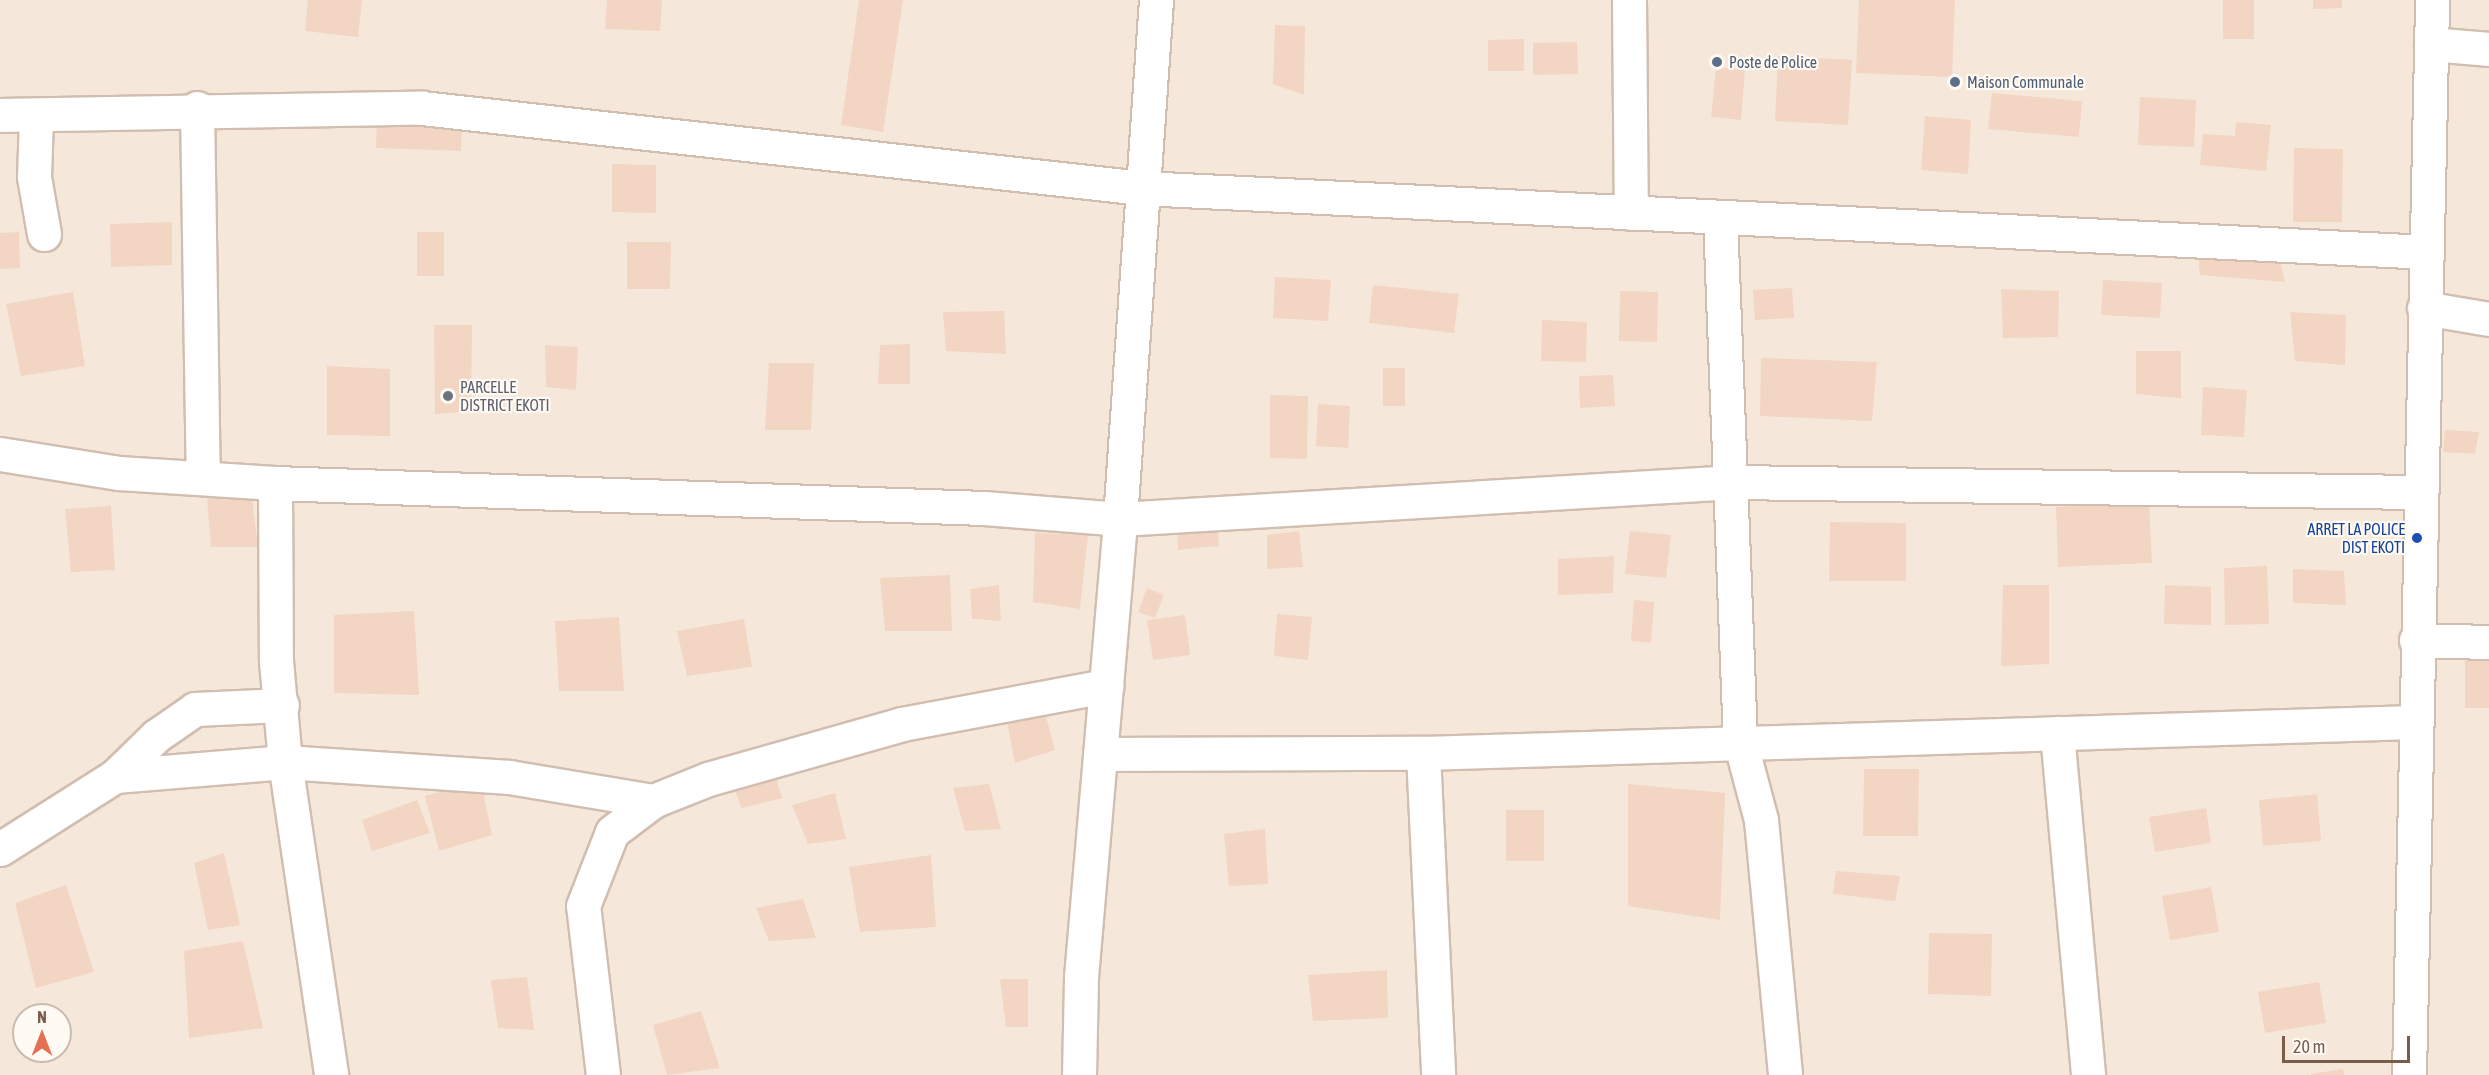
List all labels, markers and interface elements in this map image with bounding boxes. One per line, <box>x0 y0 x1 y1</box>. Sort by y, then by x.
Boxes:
place label: Poste de Police <box>1729 52 1817 72</box>
marker: Poste de Police <box>1710 55 1724 69</box>
place label: Maison Communale <box>1967 72 2084 92</box>
marker: Maison Communale <box>1948 75 1962 89</box>
place label: PARCELLE DISTRICT EKOTI <box>460 377 550 415</box>
marker: PARCELLE DISTRICT EKOTI <box>441 389 455 403</box>
place label: ARRET LA POLICE DIST EKOTI <box>2307 519 2405 557</box>
marker: ARRET LA POLICE DIST EKOTI <box>2410 531 2424 545</box>
north arrow <box>12 1003 72 1063</box>
text: N <box>37 1008 47 1026</box>
scale bar <box>2285 1024 2412 1062</box>
text: 20 m <box>2293 1036 2325 1057</box>

